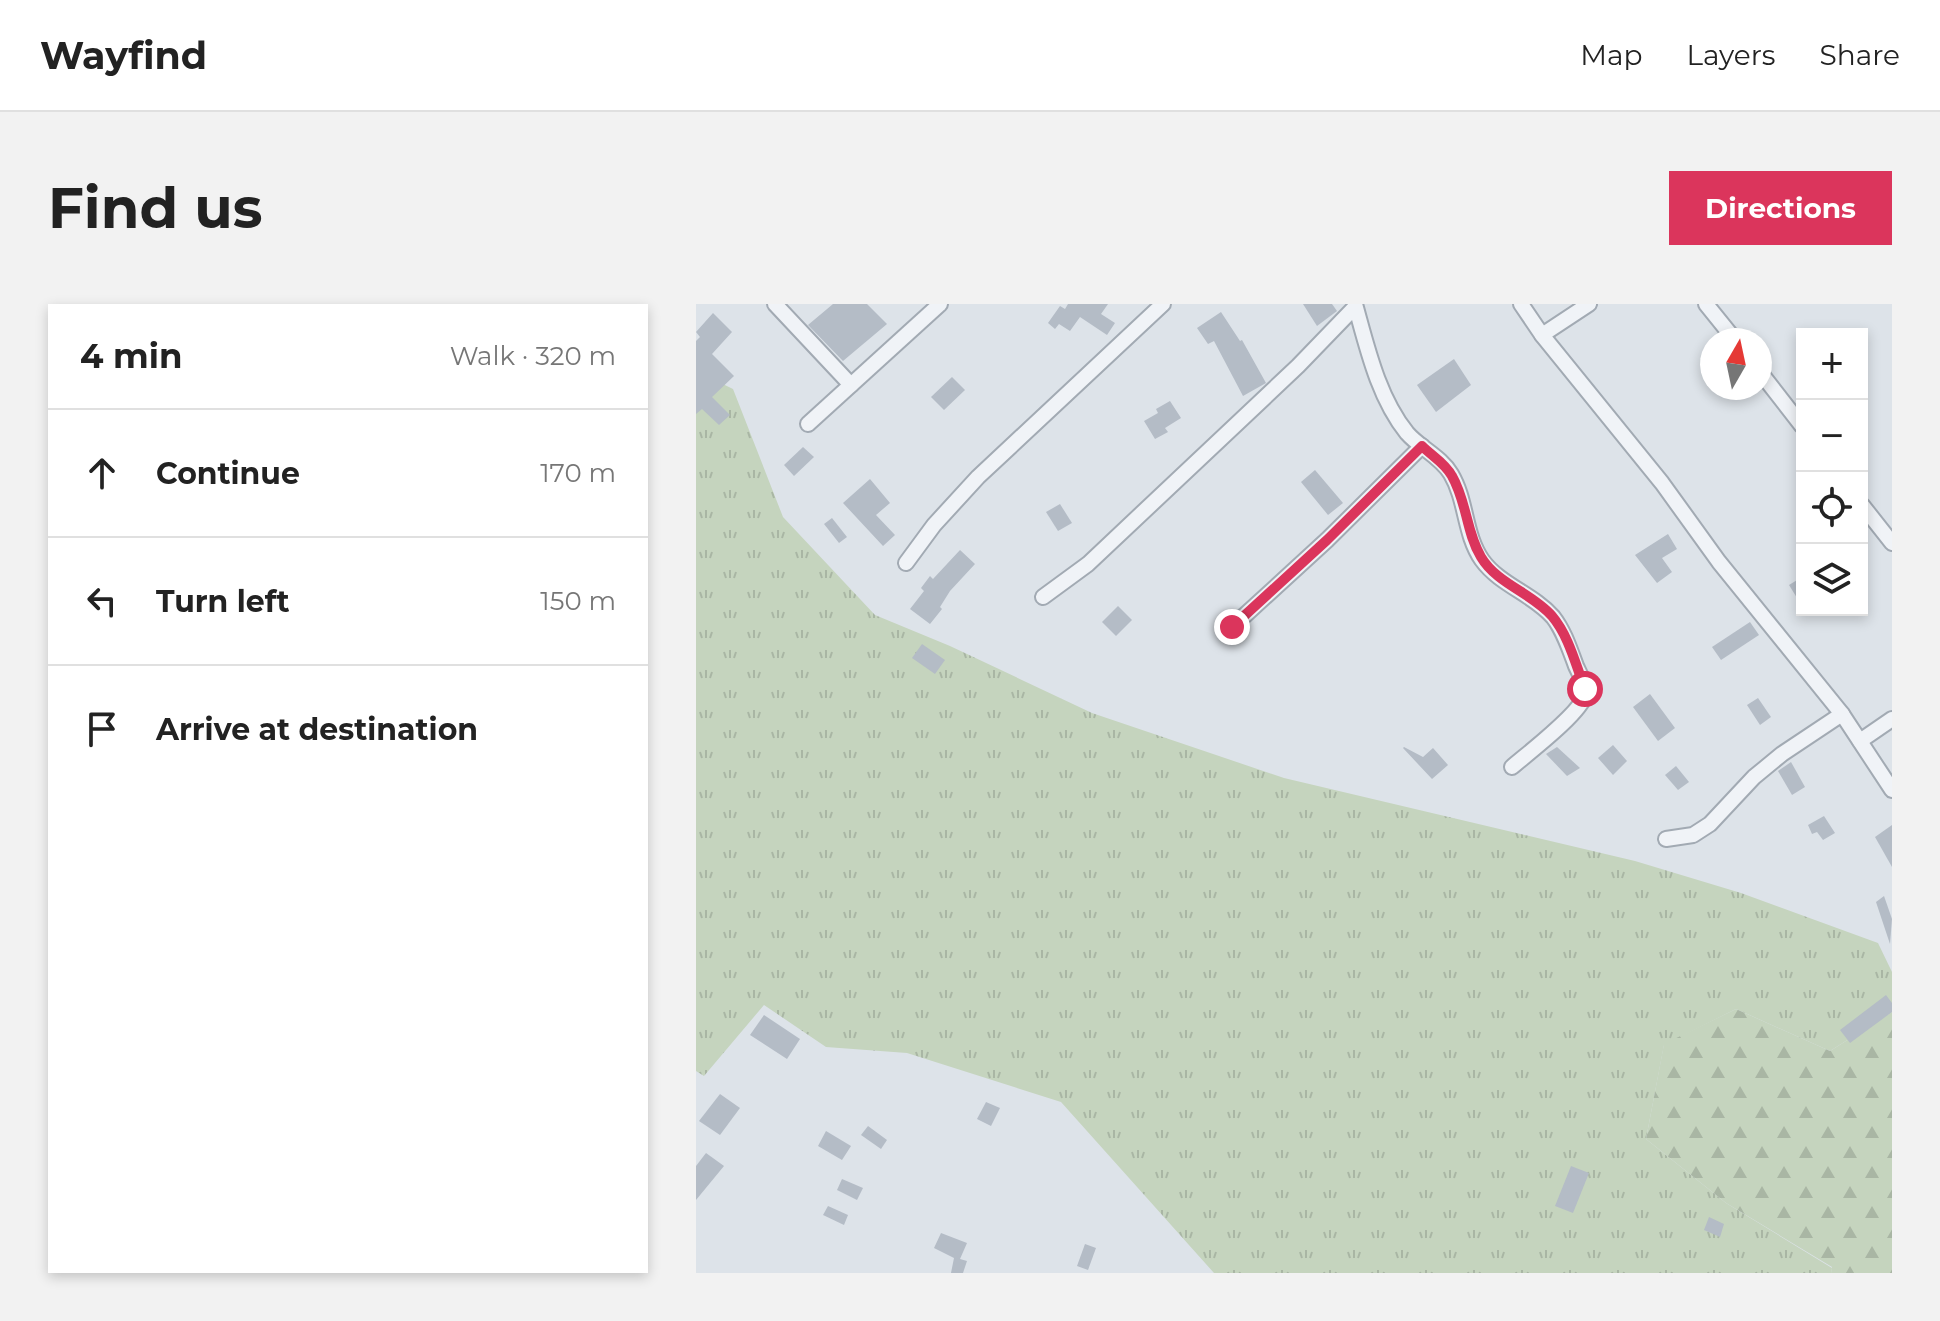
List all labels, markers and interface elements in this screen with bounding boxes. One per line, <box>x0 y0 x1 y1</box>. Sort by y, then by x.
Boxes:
text: Wayfind <box>40 32 207 79</box>
text: Map <box>1580 38 1643 72</box>
text: Layers <box>1687 38 1776 72</box>
text: Share <box>1820 38 1900 72</box>
button: Directions <box>1669 171 1892 245</box>
text: Find us <box>48 174 262 242</box>
north arrow <box>1700 328 1772 400</box>
map controls <box>1796 328 1868 616</box>
button: + <box>1796 328 1868 400</box>
text: 4 min <box>80 335 182 377</box>
text: Walk · 320 m <box>450 340 616 372</box>
button: − <box>1796 400 1868 472</box>
icon: ahead <box>80 451 124 495</box>
text: Continue <box>156 455 300 492</box>
text: 170 m <box>540 457 616 489</box>
button: locate <box>1796 472 1868 544</box>
button: layers <box>1796 544 1868 616</box>
icon: left <box>80 579 124 623</box>
text: Turn left <box>156 583 289 620</box>
text: 150 m <box>540 585 616 617</box>
route end <box>1214 609 1250 645</box>
route start <box>1567 671 1603 707</box>
icon: arrive <box>80 707 124 751</box>
text: Arrive at destination <box>156 711 478 748</box>

